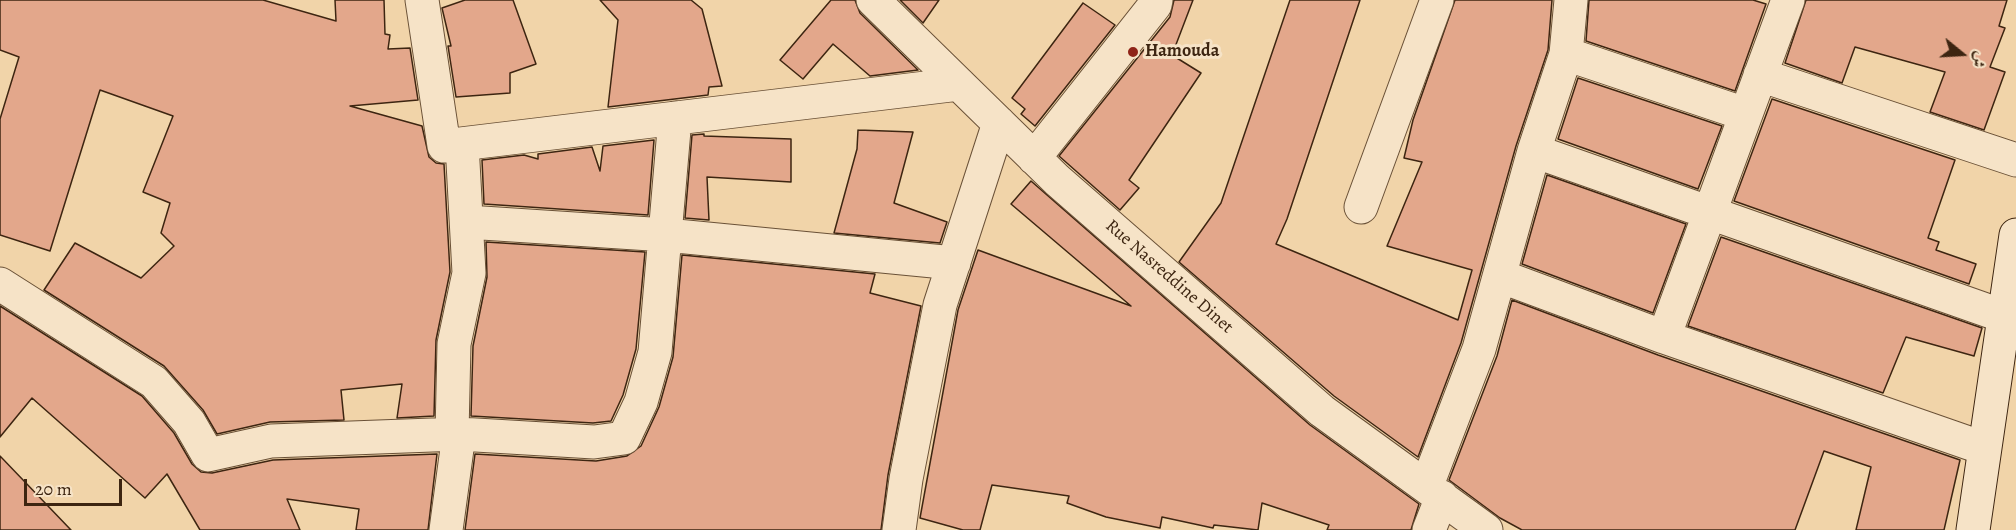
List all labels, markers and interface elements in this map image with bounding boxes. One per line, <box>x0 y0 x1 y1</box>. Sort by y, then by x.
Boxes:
north arrow <box>1932 24 1992 84</box>
place label: Hamouda <box>1145 41 1219 63</box>
marker: Hamouda <box>1126 45 1140 59</box>
text: ش <box>1966 49 1992 71</box>
street label: Rue Nasreddine Dinet <box>1101 216 1237 338</box>
scale bar <box>27 467 124 505</box>
text: 20 m <box>35 477 72 501</box>

